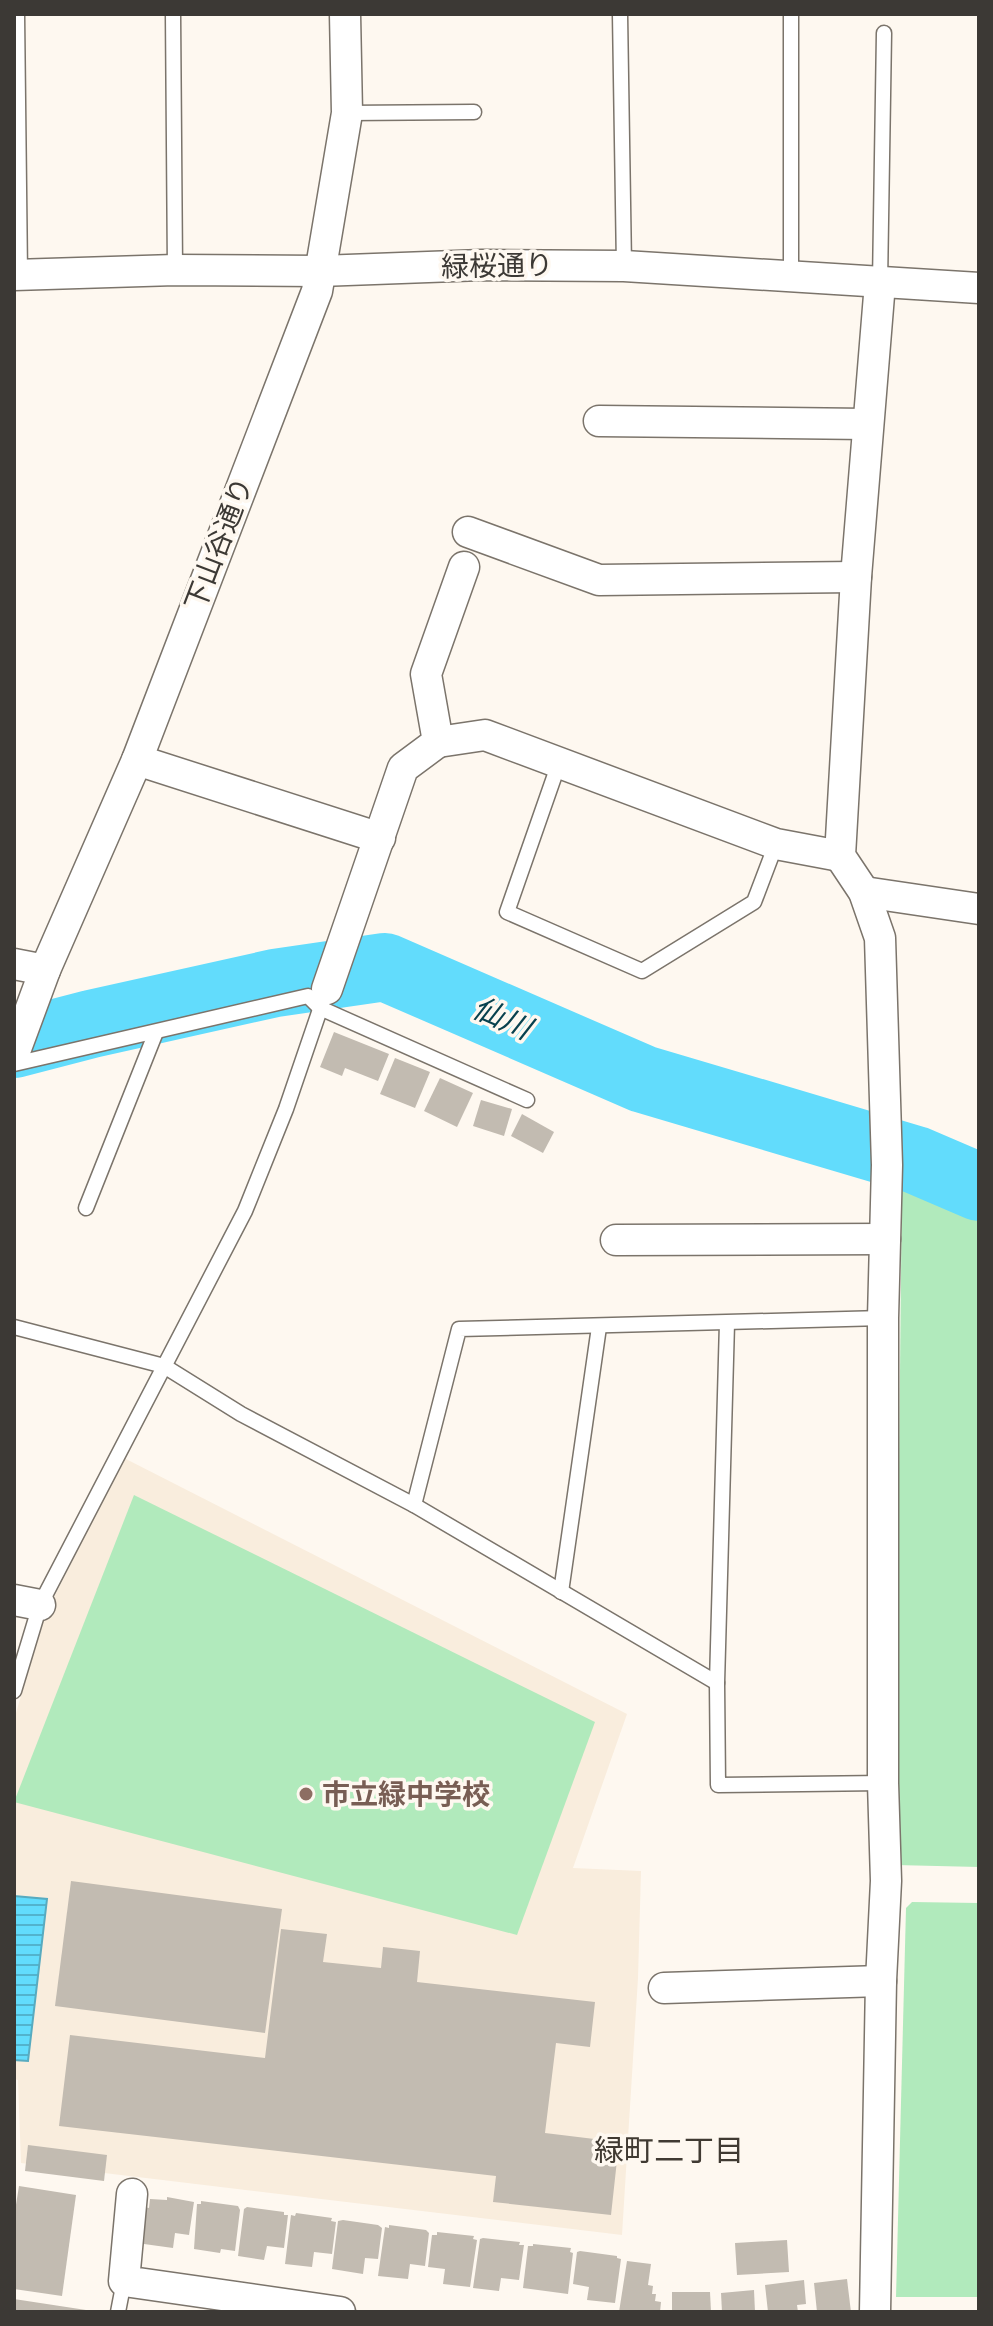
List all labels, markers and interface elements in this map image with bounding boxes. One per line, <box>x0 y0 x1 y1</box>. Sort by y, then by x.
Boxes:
street label: 緑桜通り <box>441 250 553 282</box>
street label: 下山谷通り <box>179 473 259 615</box>
water label: 仙川 <box>468 991 539 1046</box>
place label: 市立緑中学校 <box>322 1779 490 1810</box>
marker: 市立緑中学校 <box>297 1785 315 1803</box>
district label: 緑町二丁目 <box>594 2134 744 2167</box>

